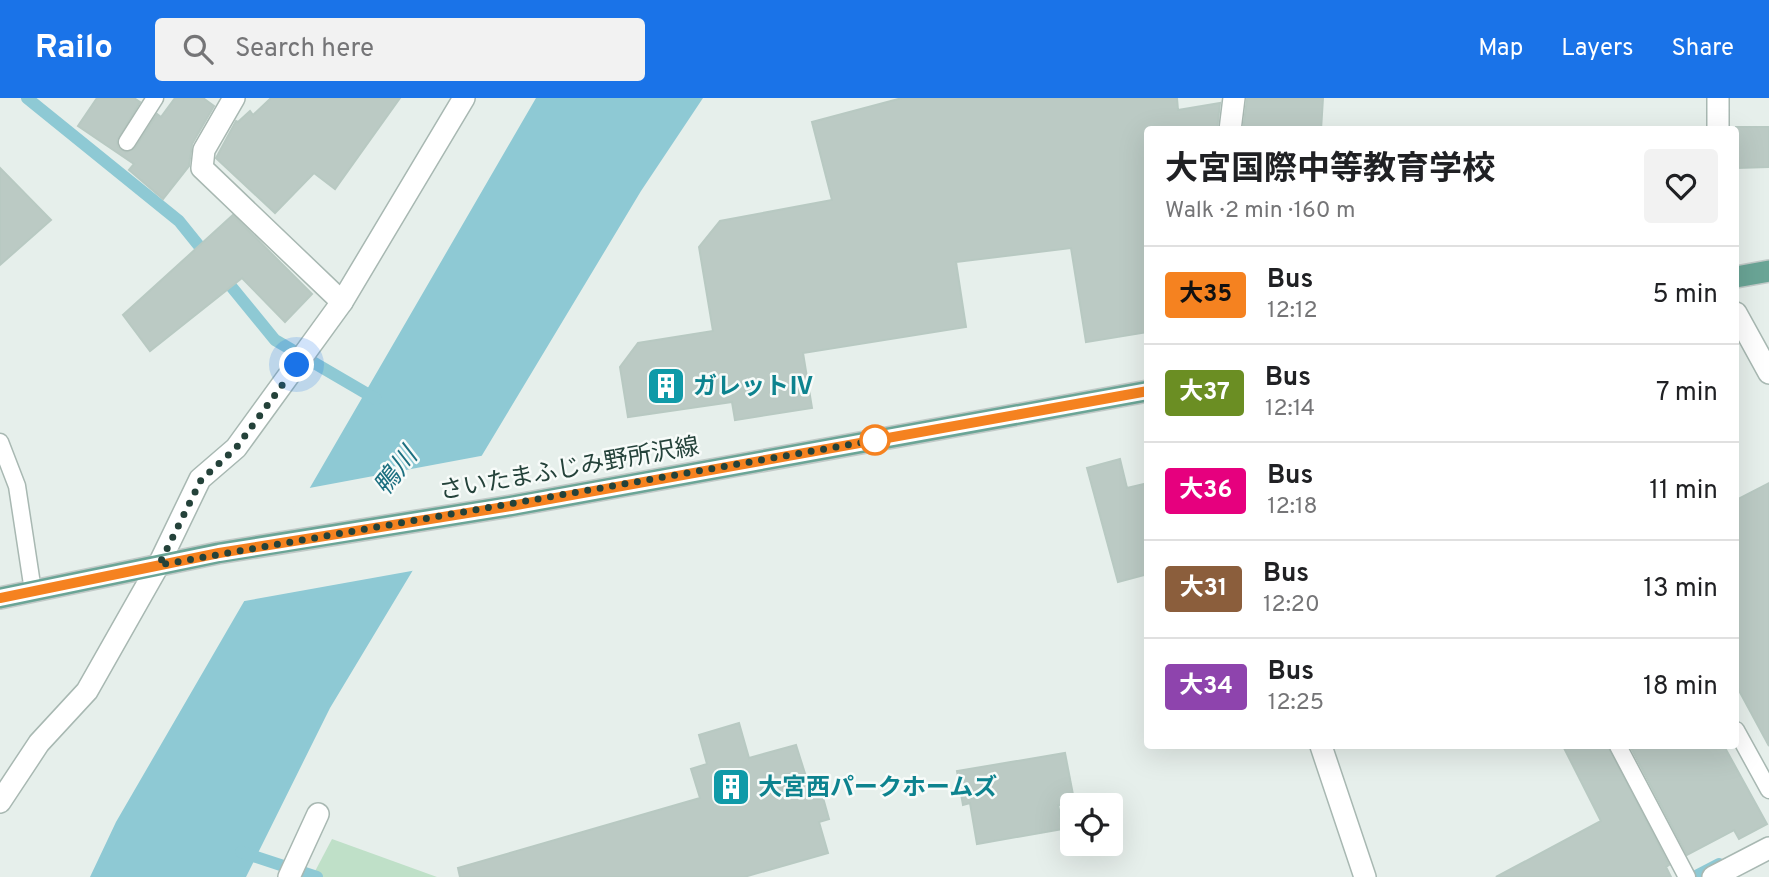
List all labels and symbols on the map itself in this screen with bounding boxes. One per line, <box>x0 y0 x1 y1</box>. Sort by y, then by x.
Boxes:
your location <box>279 347 314 382</box>
building icon: ガレットⅣ <box>645 365 687 407</box>
place label: ガレットⅣ <box>693 373 813 403</box>
unlabelled marker <box>860 425 890 455</box>
street label: さいたまふじみ野所沢線 <box>437 432 702 508</box>
water label: 鴨川 <box>368 440 428 503</box>
building icon: 大宮西パークホームズ <box>710 766 752 808</box>
place label: 大宮西パークホームズ <box>758 774 997 804</box>

